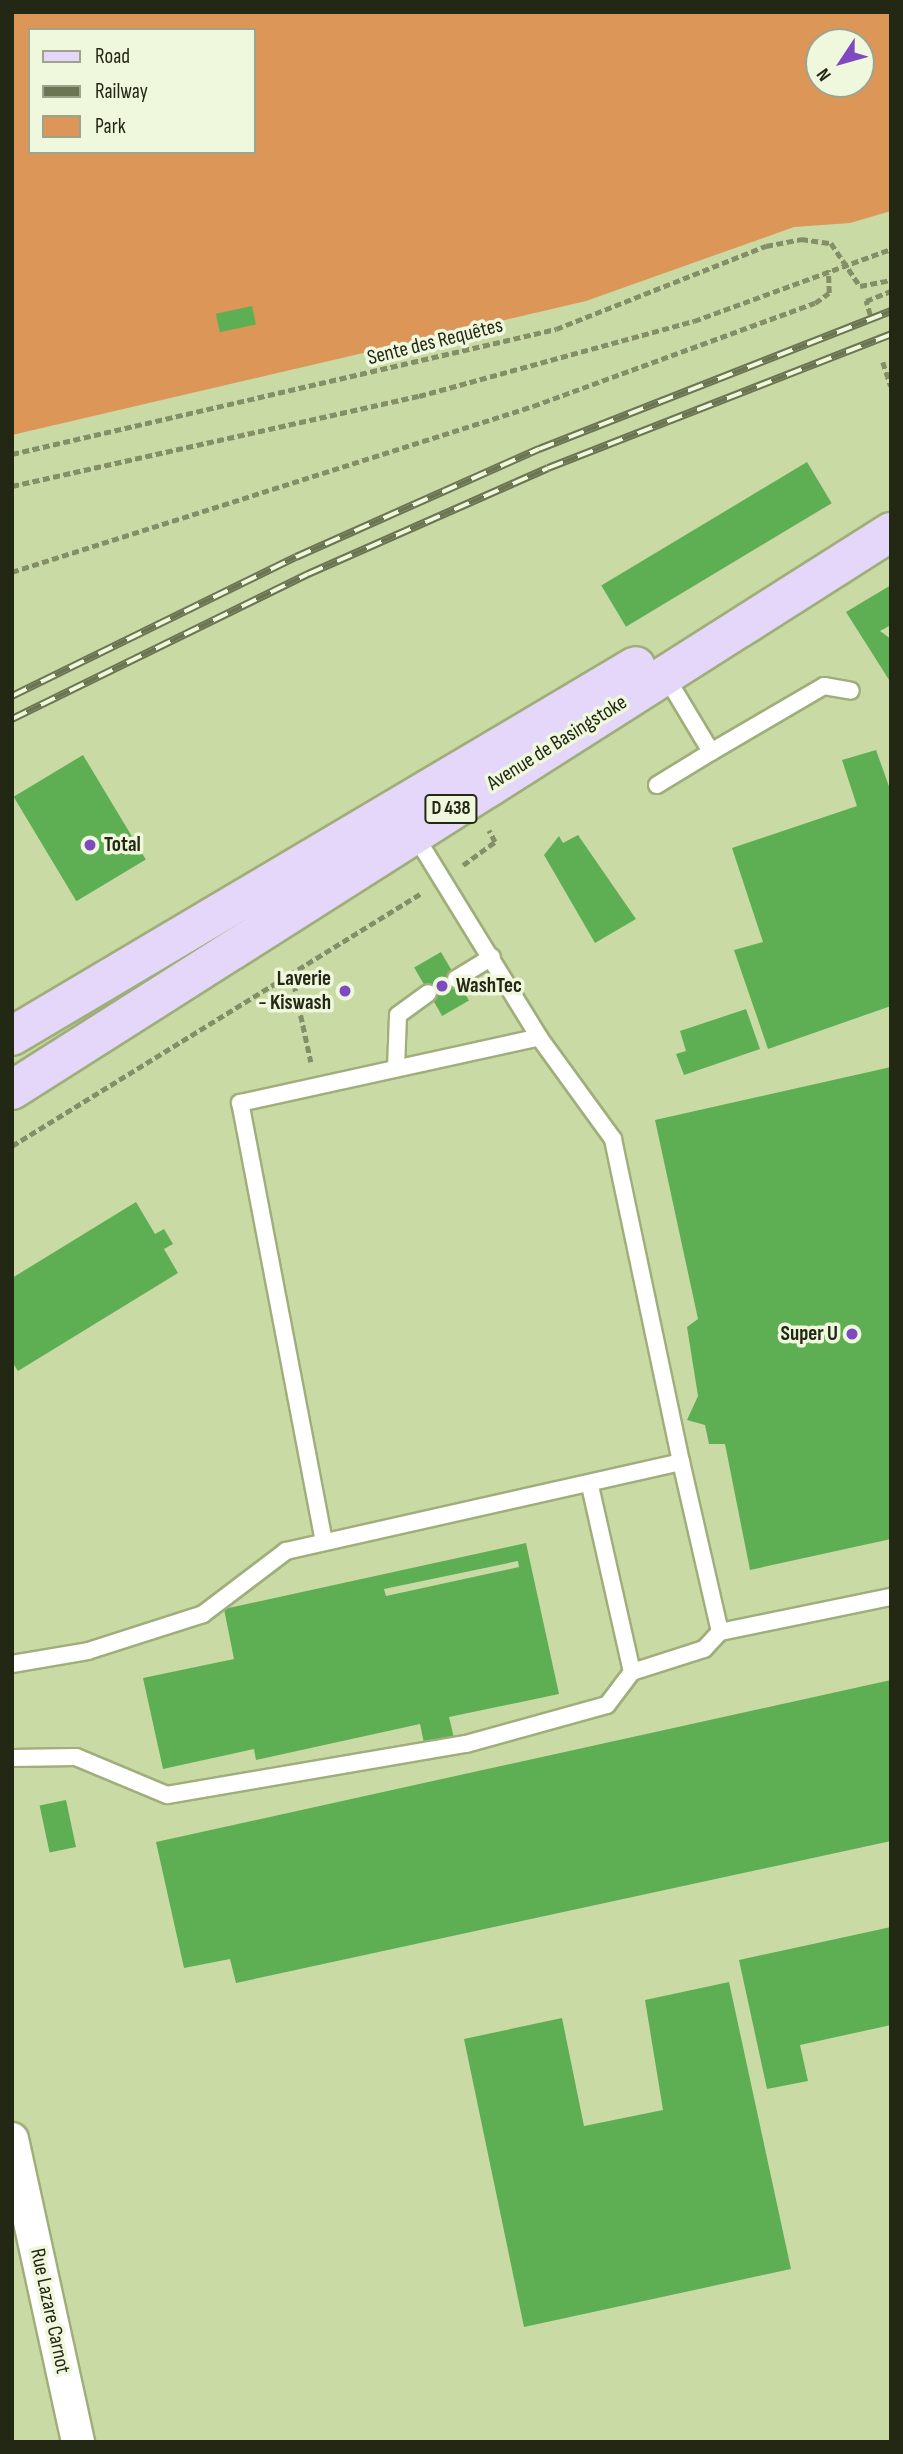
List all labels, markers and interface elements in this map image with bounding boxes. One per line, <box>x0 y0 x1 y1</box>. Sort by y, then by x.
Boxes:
legend <box>28 28 256 154</box>
north arrow <box>805 28 875 98</box>
text: Road <box>95 44 130 69</box>
text: N <box>812 64 837 85</box>
text: Railway <box>95 79 148 104</box>
text: Park <box>95 114 126 139</box>
street label: Sente des Requêtes <box>365 313 505 371</box>
street label: Avenue de Basingstoke <box>482 690 632 796</box>
road number: D 438 <box>423 794 479 824</box>
place label: Total <box>104 832 141 858</box>
marker: Total <box>82 837 98 853</box>
place label: Laverie - Kiswash <box>259 966 331 1016</box>
place label: WashTec <box>456 973 522 999</box>
marker: WashTec <box>434 978 450 994</box>
marker: Laverie - Kiswash <box>337 983 353 999</box>
place label: Super U <box>781 1321 838 1347</box>
marker: Super U <box>844 1326 860 1342</box>
street label: Rue Lazare Carnot <box>24 2246 76 2376</box>

